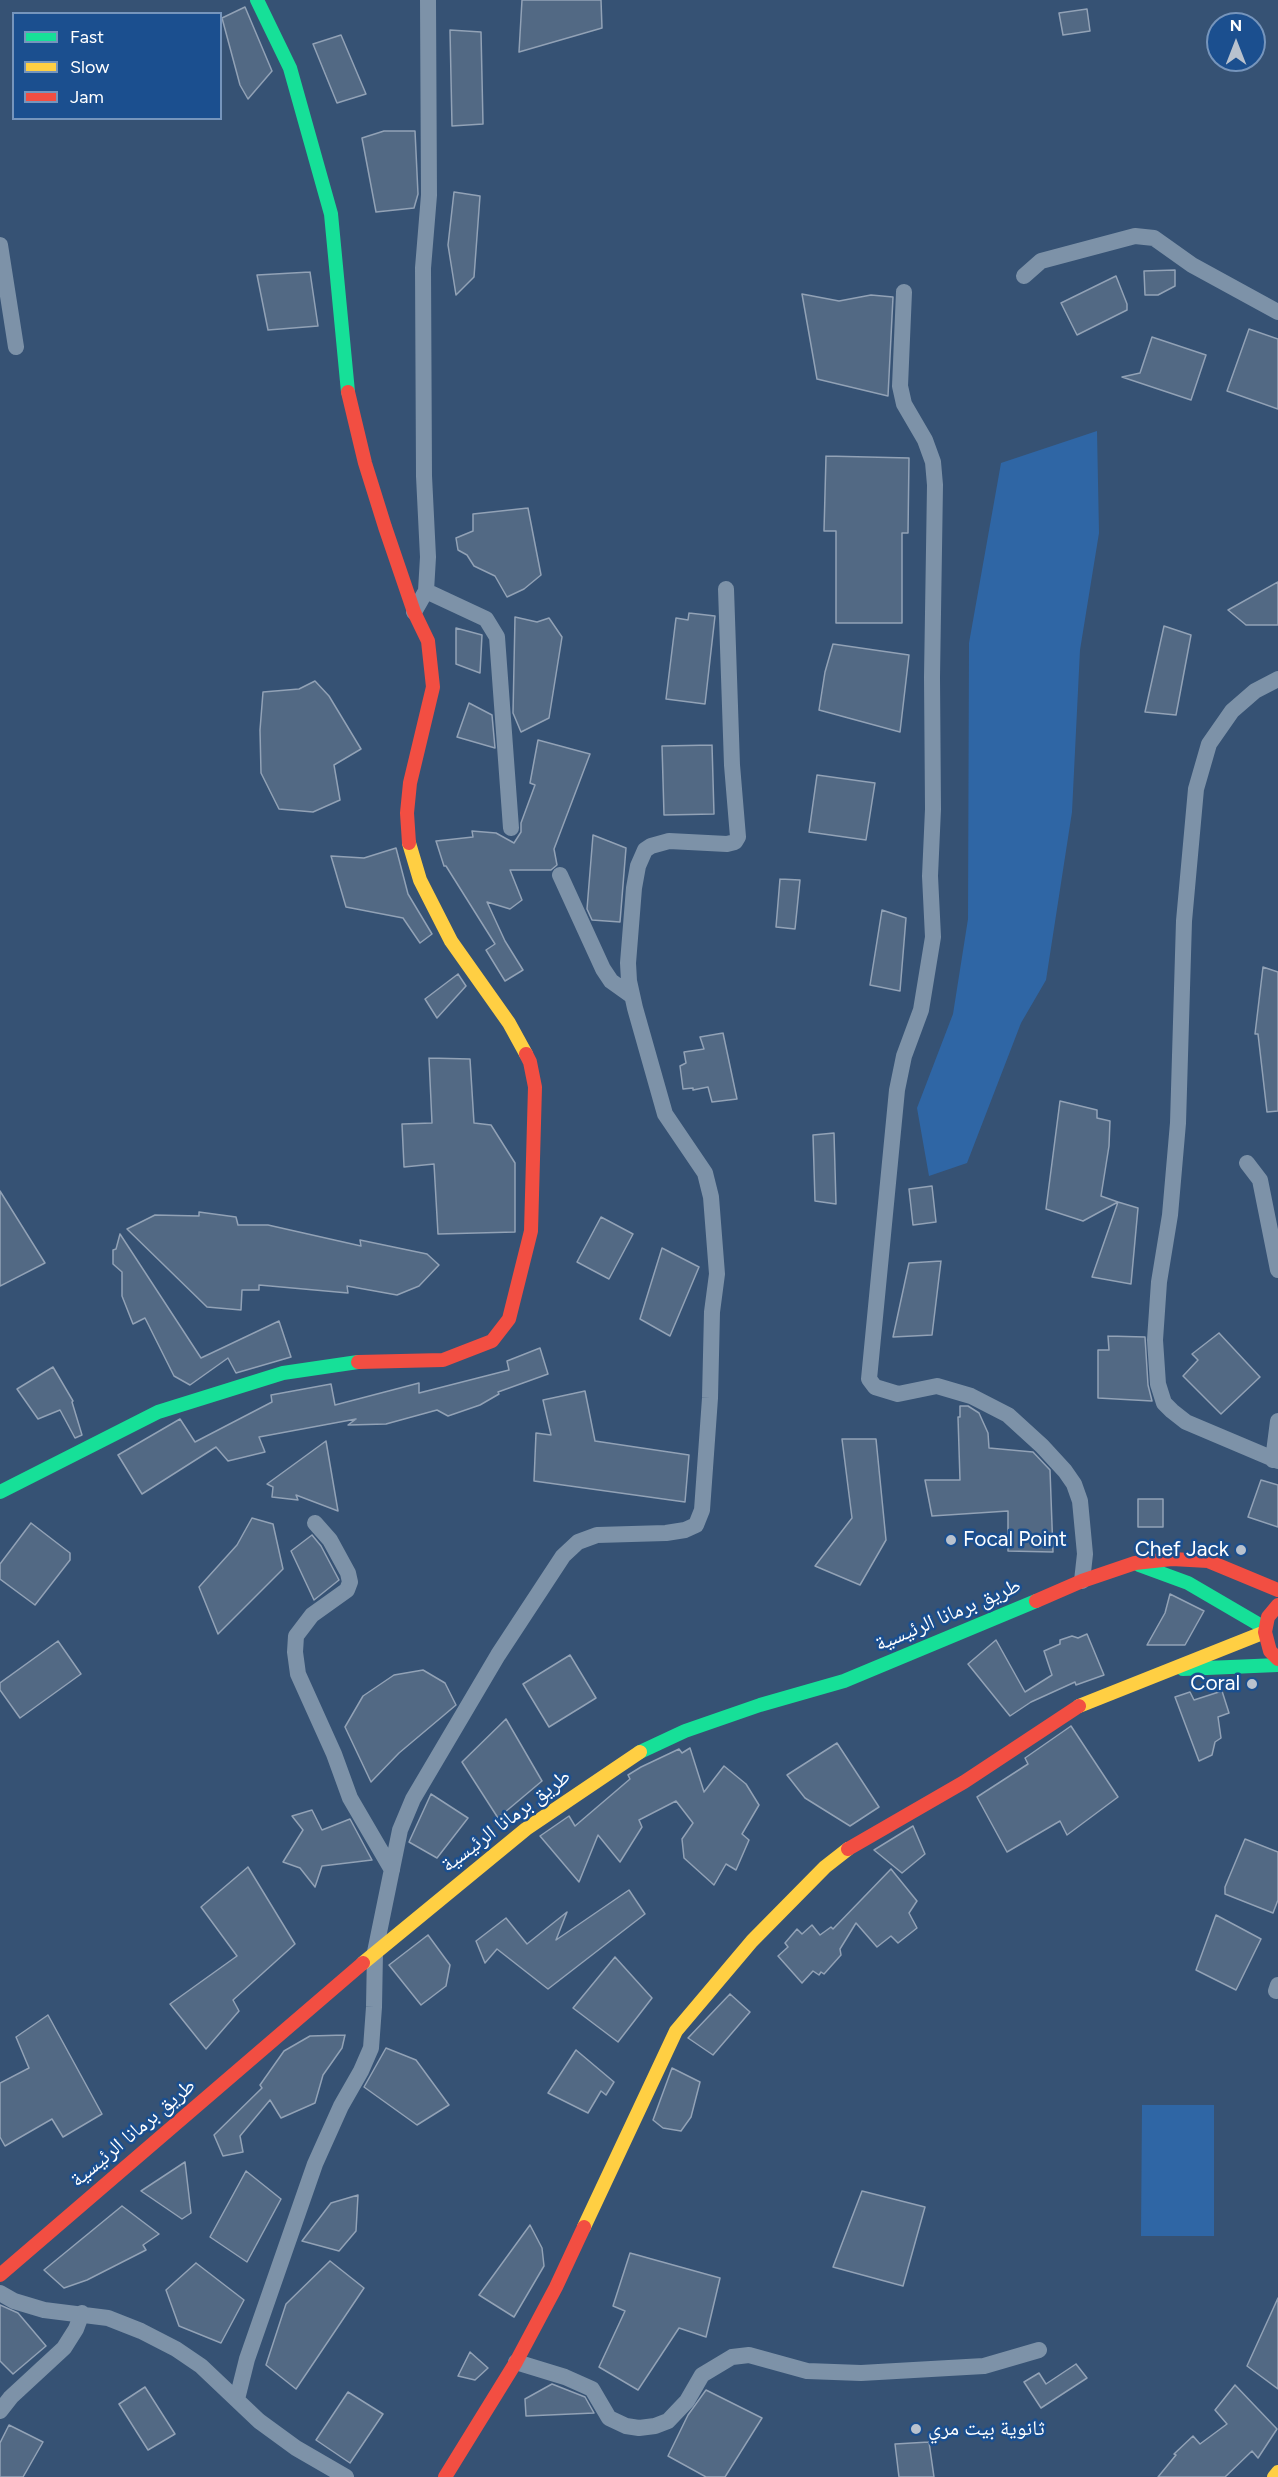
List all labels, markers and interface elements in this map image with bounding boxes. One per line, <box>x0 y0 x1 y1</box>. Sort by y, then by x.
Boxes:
legend <box>12 12 222 120</box>
north arrow <box>1206 12 1266 72</box>
text: N <box>1230 16 1242 35</box>
text: Fast <box>70 26 104 48</box>
text: Slow <box>70 56 109 78</box>
text: Jam <box>70 86 104 108</box>
place label: Focal Point <box>963 1527 1067 1553</box>
marker: Focal Point <box>944 1533 958 1547</box>
place label: Chef Jack <box>1135 1537 1229 1563</box>
marker: Chef Jack <box>1234 1543 1248 1557</box>
street label: طريق برمانا الرئيسية <box>871 1573 1025 1657</box>
place label: Coral <box>1190 1671 1240 1697</box>
marker: Coral <box>1245 1677 1259 1691</box>
street label: طريق برمانا الرئيسية <box>436 1764 576 1878</box>
street label: طريق برمانا الرئيسية <box>65 2073 201 2193</box>
place label: ثانوية بيت مري <box>928 2416 1045 2442</box>
marker: ثانوية بيت مري <box>909 2422 923 2436</box>

